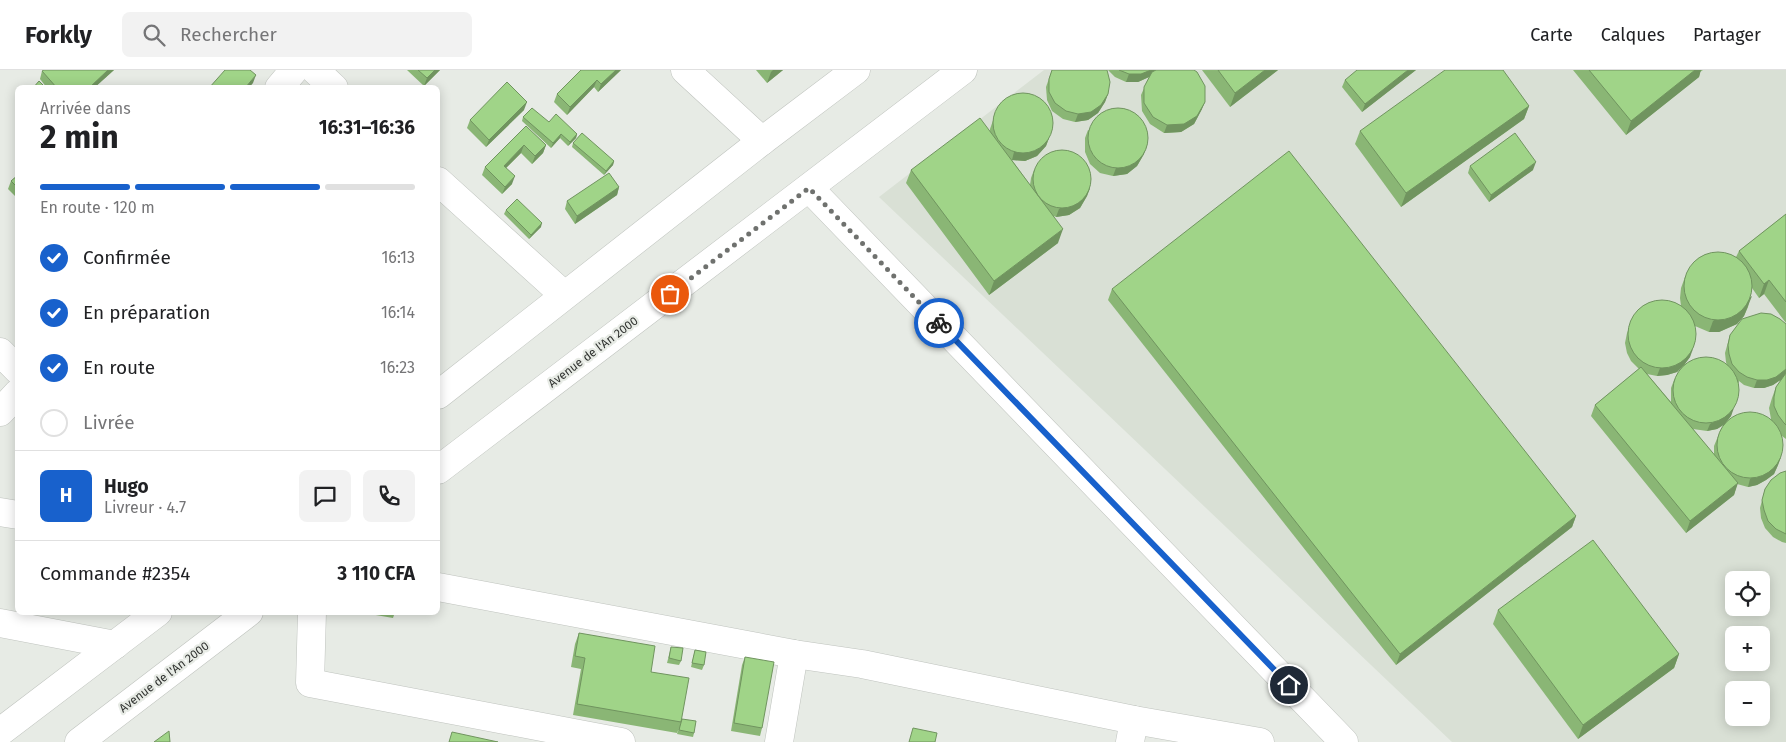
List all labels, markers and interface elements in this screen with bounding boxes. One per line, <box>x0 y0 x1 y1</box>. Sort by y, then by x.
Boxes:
search box <box>122 12 472 57</box>
text: Forkly <box>25 21 92 49</box>
icon: search <box>140 21 168 49</box>
text: Rechercher <box>180 23 277 46</box>
text: Carte <box>1530 24 1573 46</box>
text: Calques <box>1601 24 1665 46</box>
text: Partager <box>1693 24 1761 46</box>
text: Arrivée dans <box>40 99 131 118</box>
text: 16:31–16:36 <box>319 116 415 139</box>
text: 2 min <box>40 118 119 156</box>
text: En route · 120 m <box>40 198 155 217</box>
icon: check <box>40 244 68 272</box>
text: Confirmée <box>83 246 171 269</box>
text: 16:13 <box>381 248 415 267</box>
pin <box>649 273 691 315</box>
icon: bag <box>656 280 684 308</box>
courier <box>914 298 964 348</box>
icon: check <box>40 299 68 327</box>
text: En préparation <box>83 301 210 324</box>
text: 16:14 <box>381 303 415 322</box>
icon: bike <box>925 309 953 337</box>
street label: Avenue de l'An 2000 <box>545 314 641 390</box>
icon: check <box>40 354 68 382</box>
text: En route <box>83 356 155 379</box>
text: 16:23 <box>380 358 415 377</box>
text: Livrée <box>83 411 135 434</box>
button: chat <box>299 470 351 522</box>
button: phone <box>363 470 415 522</box>
text: Hugo <box>104 475 149 498</box>
text: H <box>60 484 72 507</box>
text: Livreur · 4.7 <box>104 498 186 517</box>
text: Commande #2354 <box>40 562 190 585</box>
text: 3 110 CFA <box>337 562 415 585</box>
map controls <box>1725 571 1770 726</box>
button: locate <box>1725 571 1770 616</box>
button: + <box>1725 626 1770 671</box>
street label: Avenue de l'An 2000 <box>116 639 212 715</box>
pin <box>1268 664 1310 706</box>
icon: home <box>1275 671 1303 699</box>
button: − <box>1725 681 1770 726</box>

